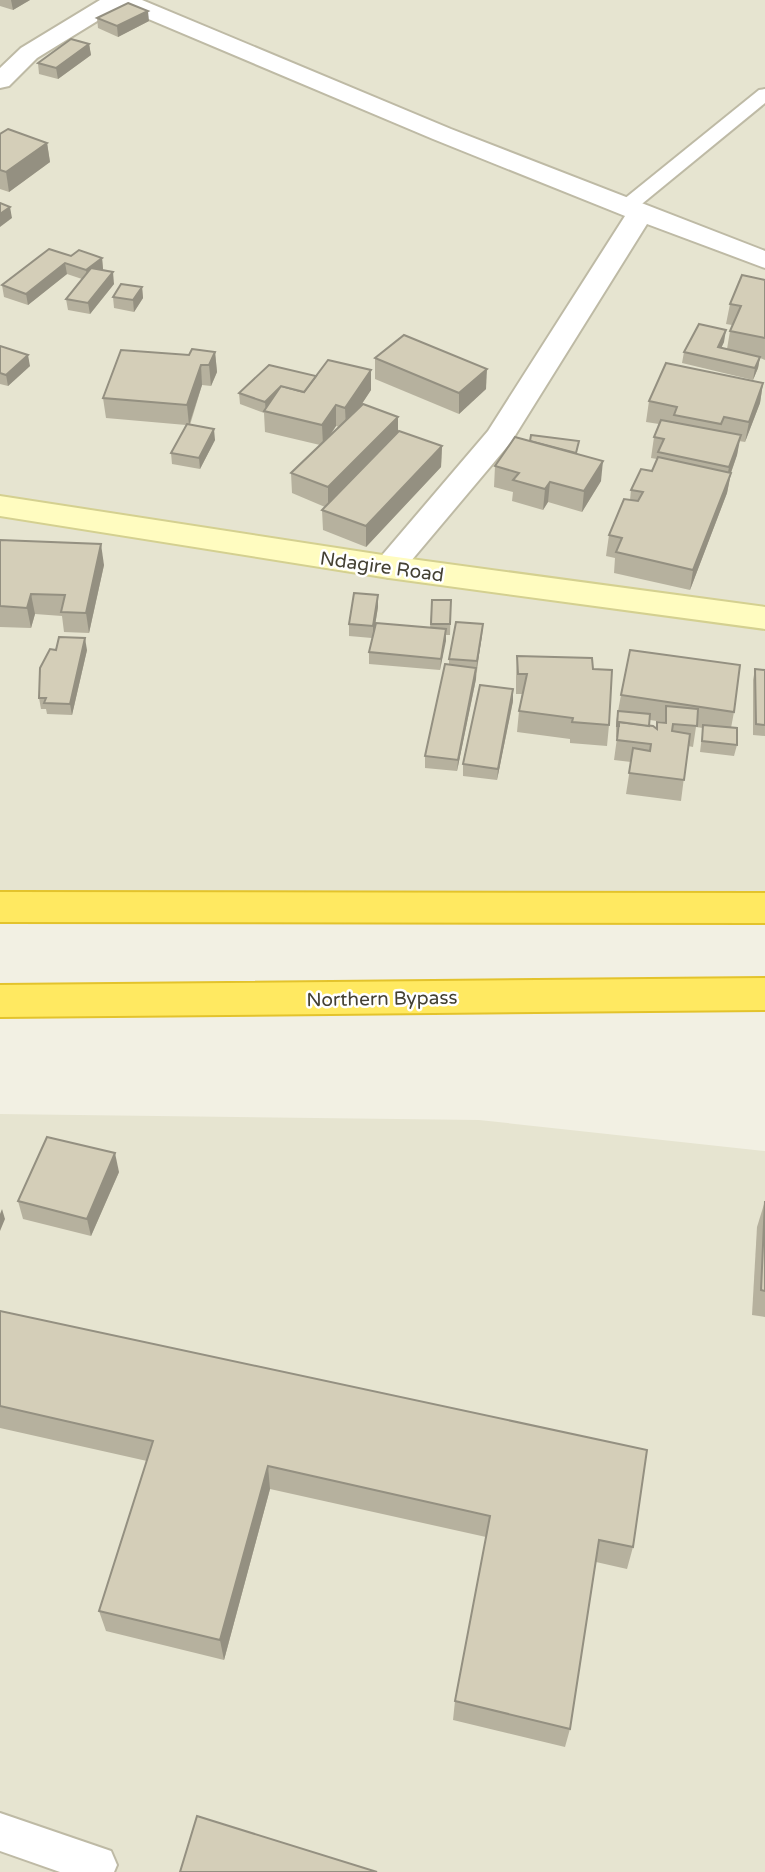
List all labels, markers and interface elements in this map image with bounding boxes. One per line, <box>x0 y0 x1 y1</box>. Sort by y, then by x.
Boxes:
street label: Ndagire Road <box>319 547 445 587</box>
street label: Northern Bypass <box>306 987 458 1011</box>

